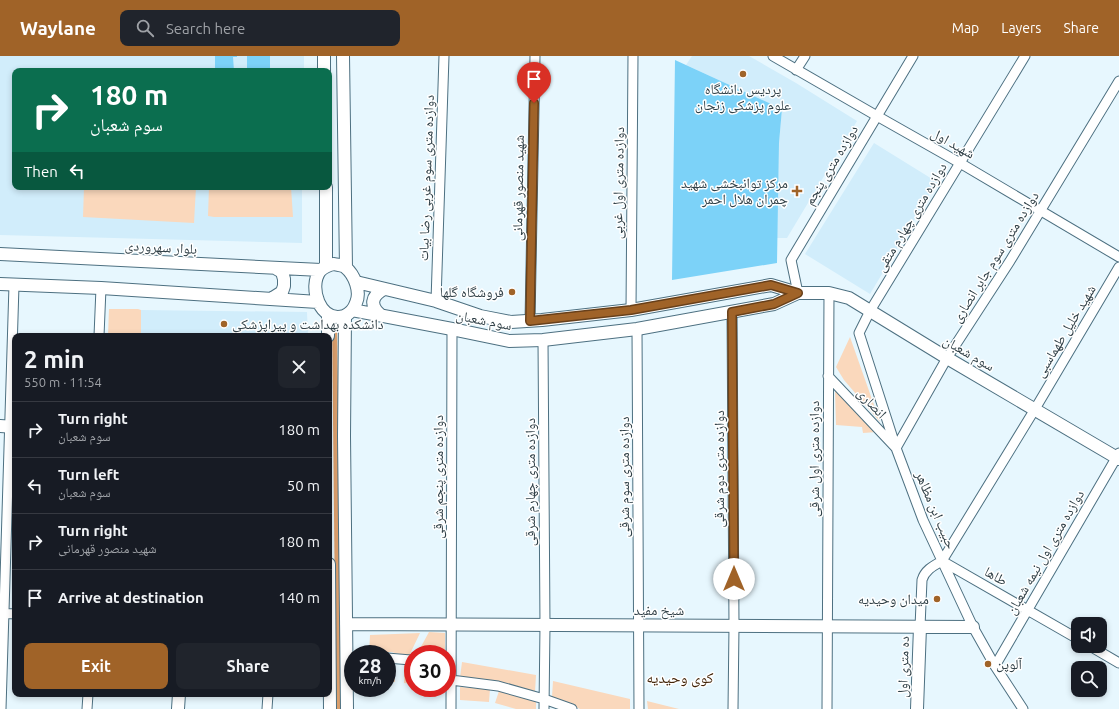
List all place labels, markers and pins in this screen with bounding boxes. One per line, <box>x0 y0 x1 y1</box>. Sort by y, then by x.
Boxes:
pin <box>517 62 551 103</box>
marker: پردیس دانشگاه علوم پزشکى زنجان <box>738 69 748 79</box>
place label: پردیس دانشگاه علوم پزشکى زنجان <box>695 81 791 115</box>
place label: مرکز توانبخشی شهید چمران هلال احمر <box>681 175 788 208</box>
marker: مرکز توانبخشی شهید چمران هلال احمر <box>791 185 803 197</box>
place label: فروشگاه گلها <box>440 284 504 301</box>
marker: فروشگاه گلها <box>507 287 517 297</box>
place label: دانشکده بهداشت و پیراپزشکی <box>232 316 384 333</box>
marker: دانشکده بهداشت و پیراپزشکی <box>219 319 229 329</box>
place label: میدان وحیدیه <box>858 591 929 608</box>
marker: میدان وحیدیه <box>932 594 942 604</box>
place label: آلوپن <box>996 656 1022 673</box>
marker: آلوپن <box>983 659 993 669</box>

